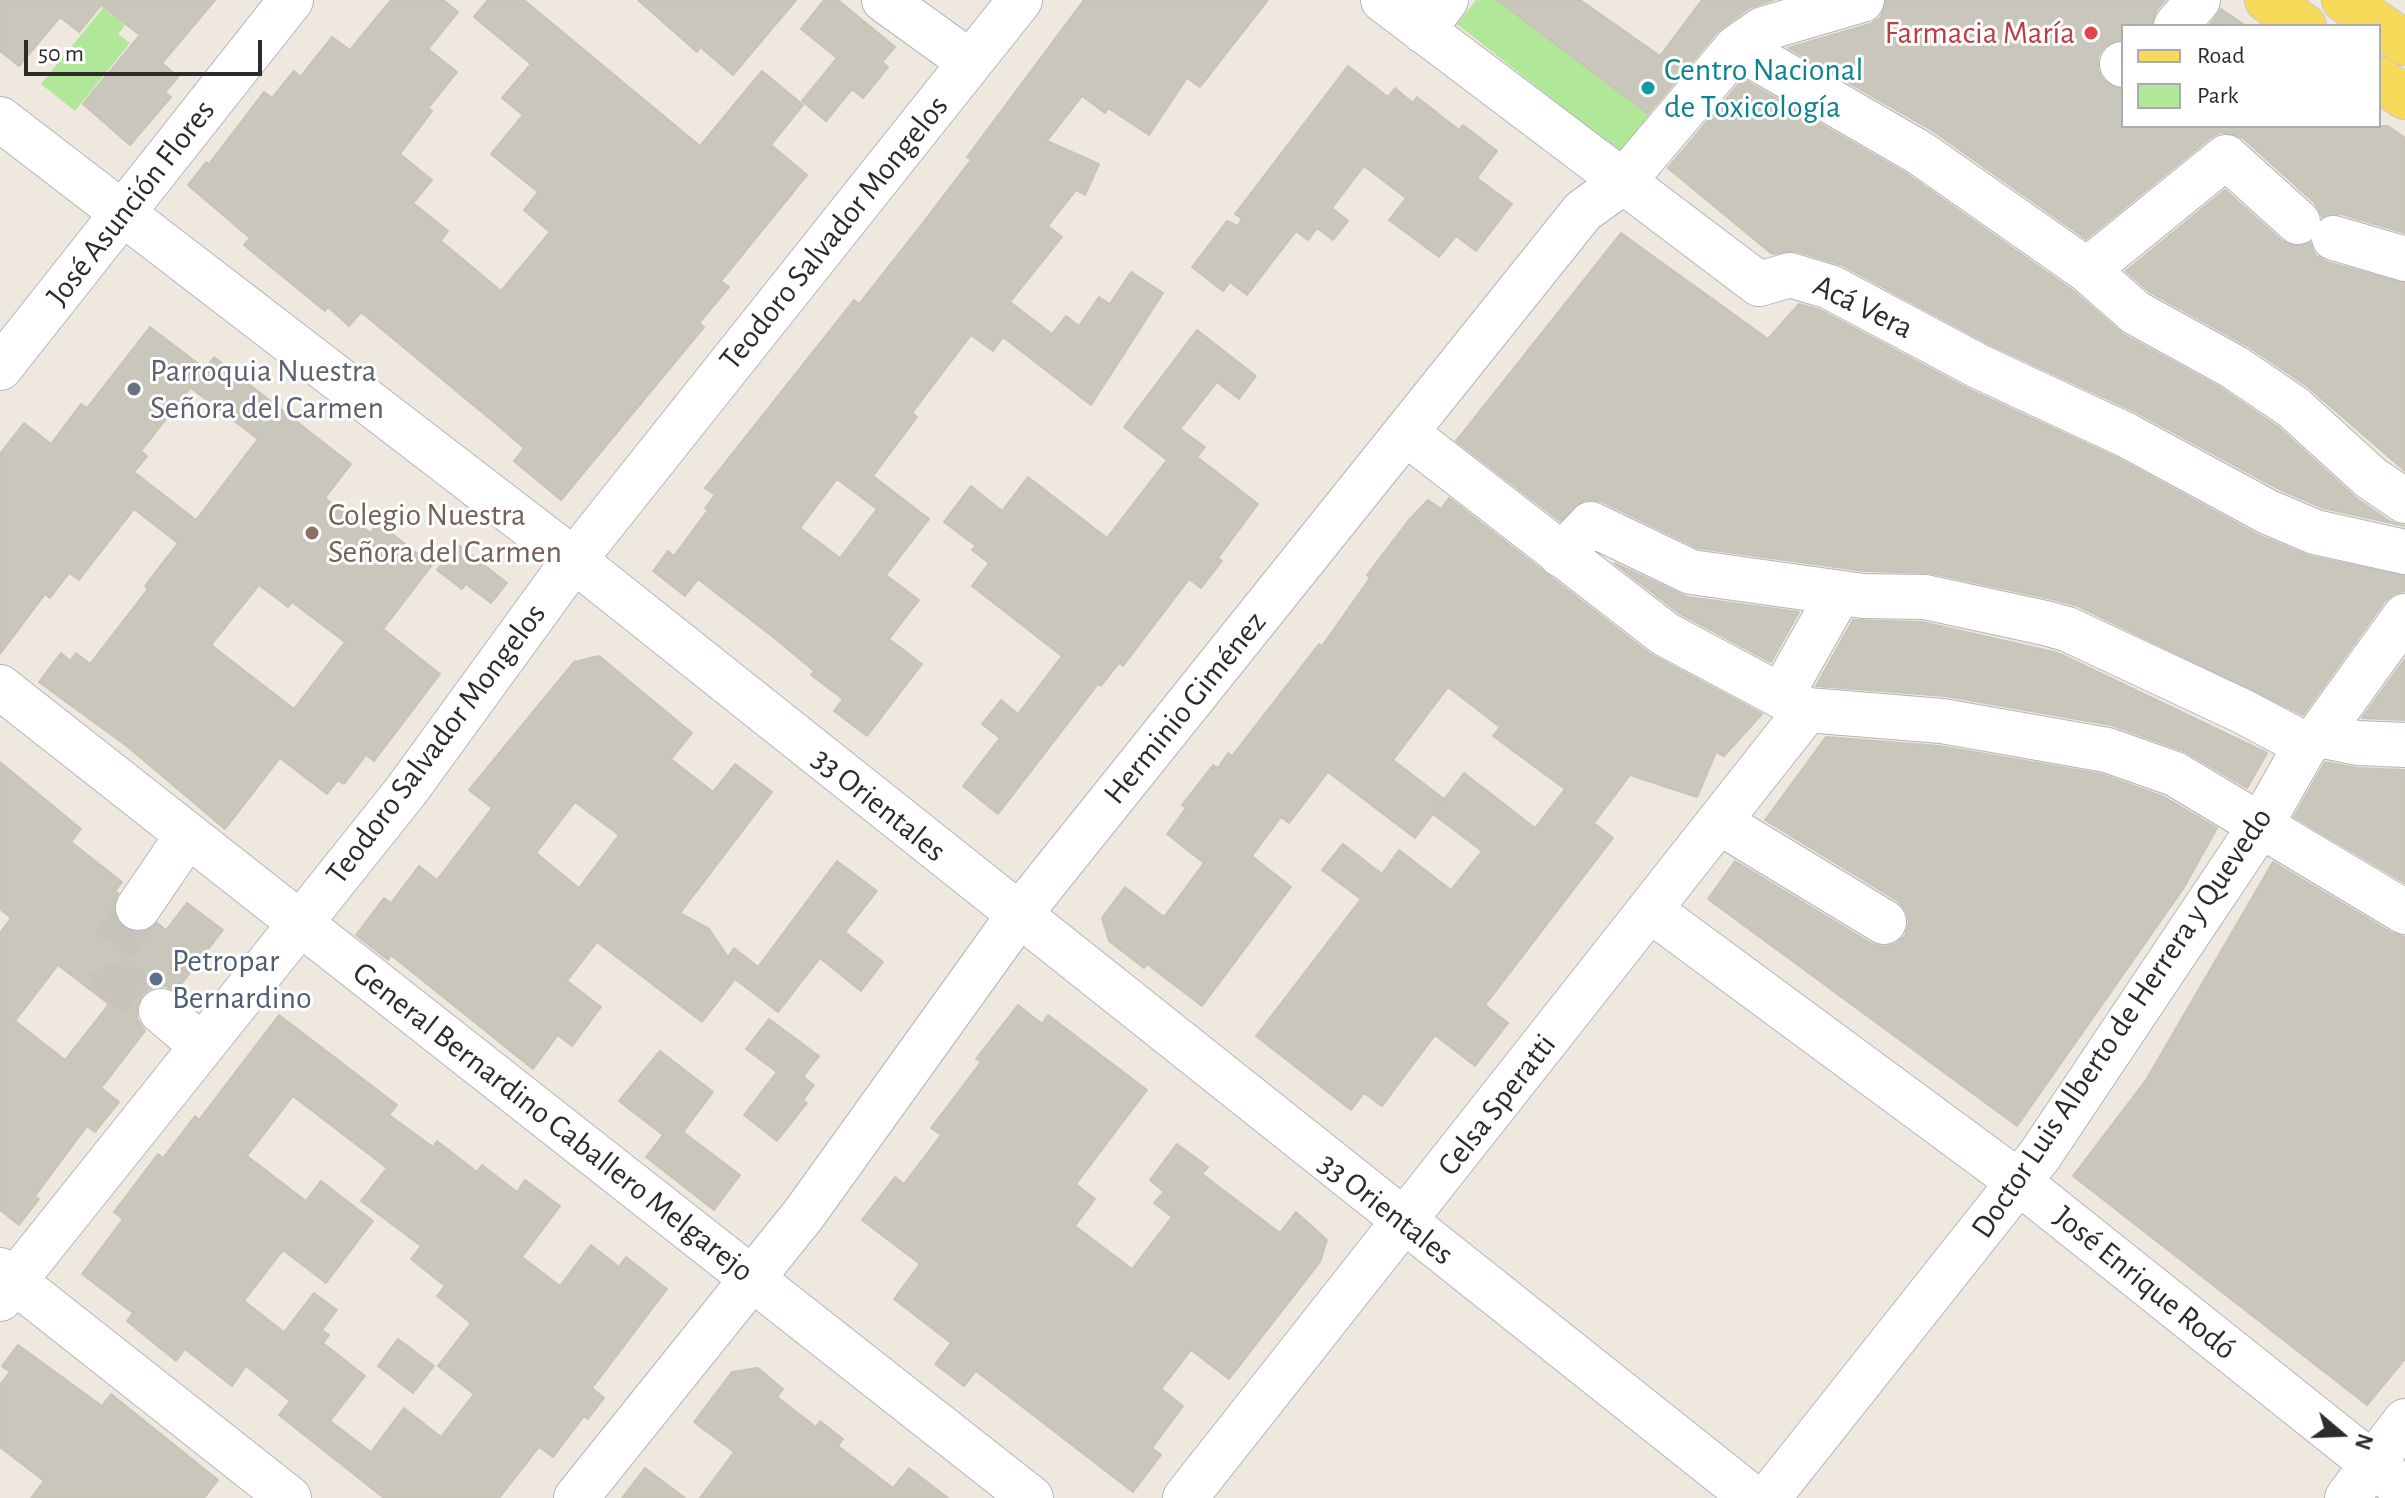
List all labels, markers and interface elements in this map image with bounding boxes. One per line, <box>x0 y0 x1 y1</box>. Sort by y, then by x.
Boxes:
place label: Farmacia María <box>1885 14 2075 52</box>
scale bar <box>28 24 266 74</box>
marker: Farmacia María <box>2082 24 2100 42</box>
legend <box>2121 24 2381 128</box>
text: 50 m <box>38 42 84 66</box>
text: Road <box>2197 44 2245 68</box>
place label: Centro Nacional de Toxicología <box>1664 51 1863 126</box>
marker: Centro Nacional de Toxicología <box>1639 79 1657 97</box>
text: Park <box>2197 84 2238 108</box>
street label: Teodoro Salvador Mongelos <box>711 88 957 378</box>
street label: José Asunción Flores <box>39 92 223 314</box>
street label: Acá Vera <box>1807 266 1919 348</box>
place label: Parroquia Nuestra Señora del Carmen <box>150 352 384 427</box>
marker: Parroquia Nuestra Señora del Carmen <box>125 380 143 398</box>
place label: Colegio Nuestra Señora del Carmen <box>328 496 562 571</box>
marker: Colegio Nuestra Señora del Carmen <box>303 524 321 542</box>
street label: Teodoro Salvador Mongelos <box>318 596 554 892</box>
street label: Herminio Giménez <box>1096 604 1274 812</box>
street label: 33 Orientales <box>804 739 954 871</box>
street label: Doctor Luis Alberto de Herrera y Quevedo <box>1963 800 2281 1246</box>
place label: Petropar Bernardino <box>172 942 312 1017</box>
street label: General Bernardino Caballero Melgarejo <box>345 953 761 1291</box>
marker: Petropar Bernardino <box>147 970 165 988</box>
street label: Celsa Speratti <box>1430 1026 1564 1184</box>
street label: 33 Orientales <box>1311 1144 1461 1274</box>
street label: José Enrique Rodó <box>2046 1198 2244 1368</box>
north arrow <box>2301 1394 2381 1474</box>
text: N <box>2351 1431 2377 1453</box>

